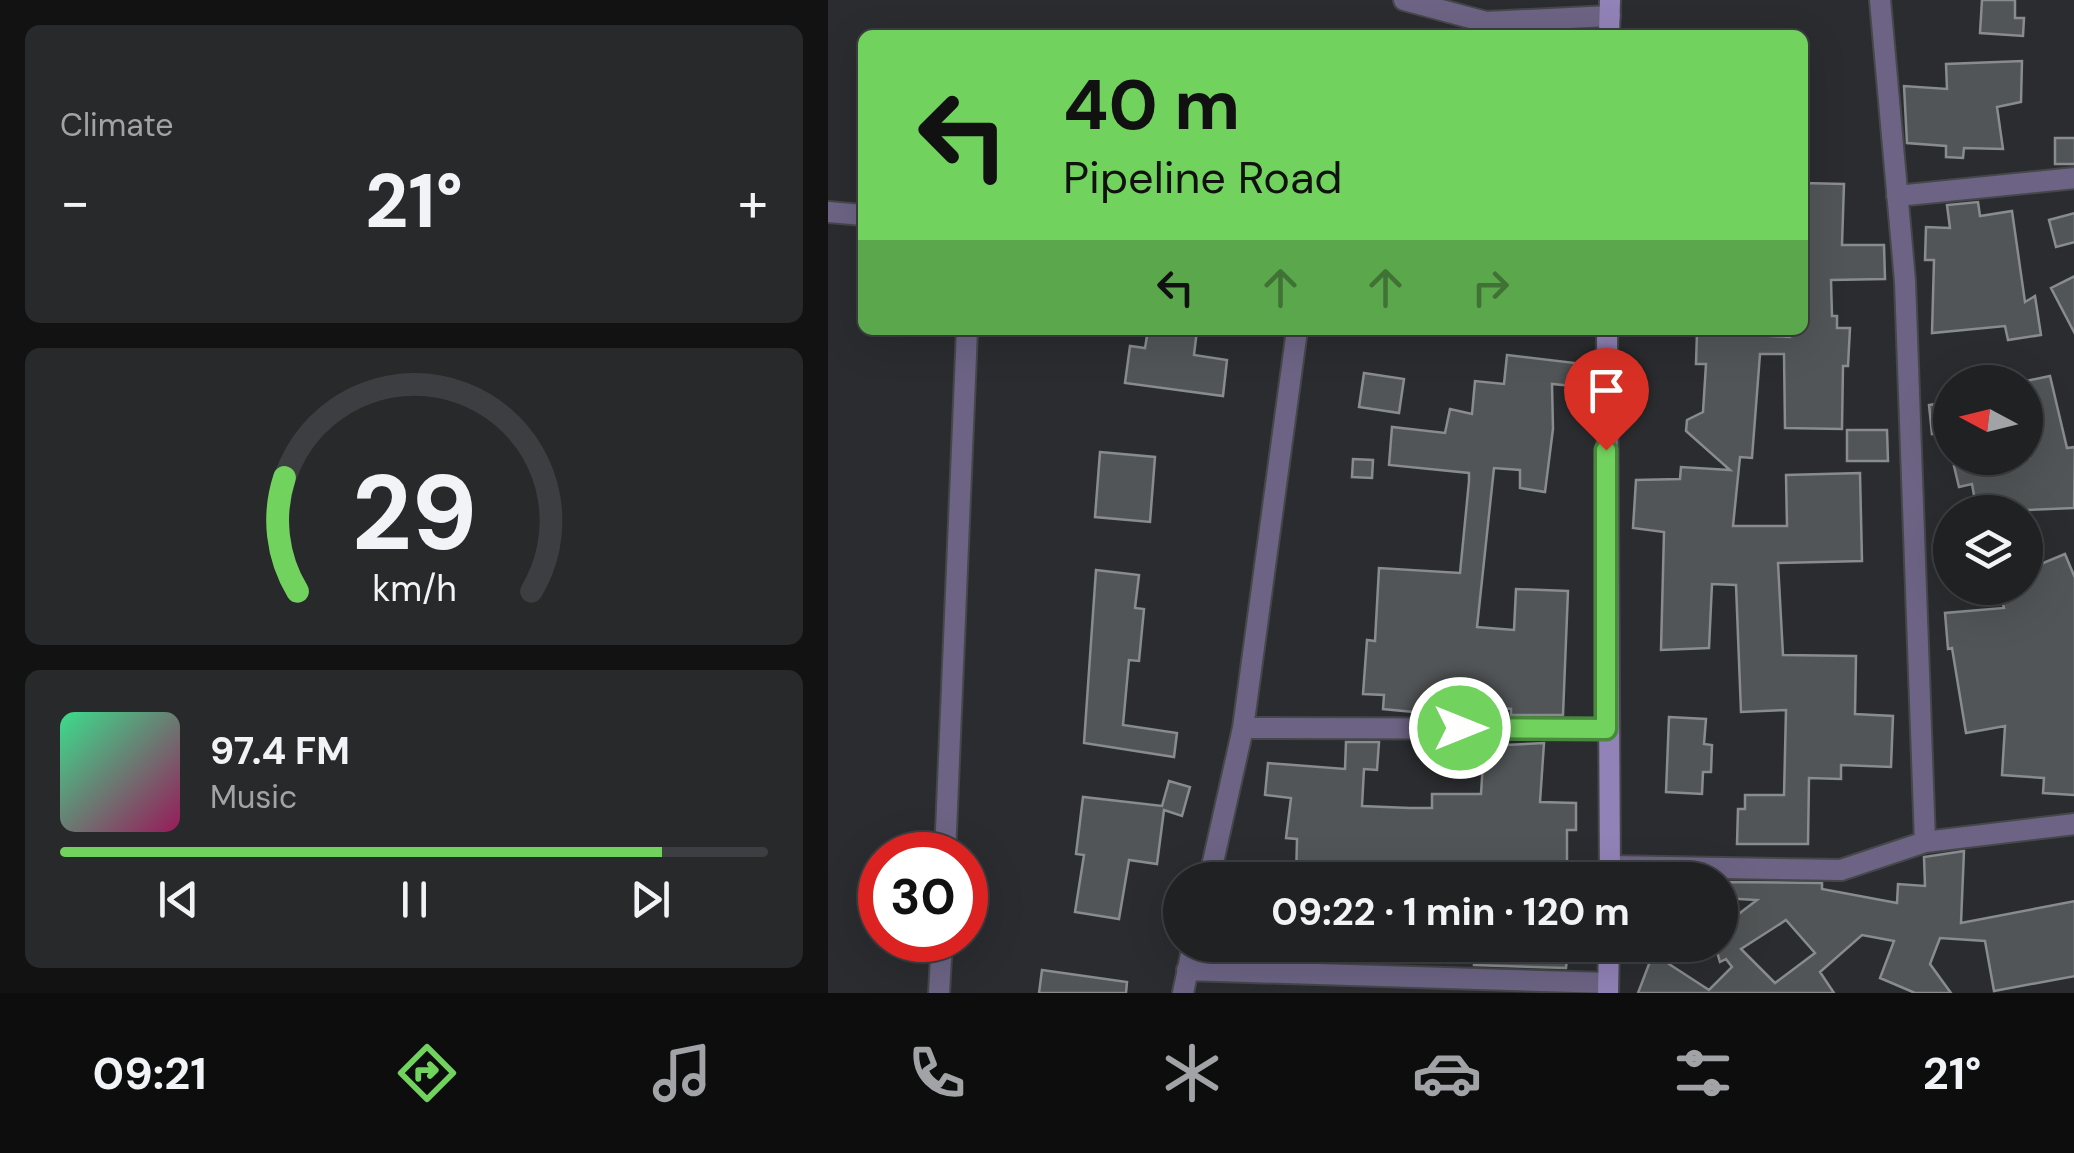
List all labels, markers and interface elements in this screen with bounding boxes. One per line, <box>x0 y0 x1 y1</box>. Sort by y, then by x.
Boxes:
text: 40 m <box>1063 60 1240 151</box>
icon: left <box>898 70 1028 200</box>
text: Climate <box>60 104 174 146</box>
text: Pipeline Road <box>1063 148 1343 207</box>
text: 21° <box>365 153 463 250</box>
text: − <box>60 166 90 238</box>
text: + <box>738 166 768 238</box>
icon: left <box>1148 260 1203 315</box>
icon: ahead <box>1253 260 1308 315</box>
icon: ahead <box>1358 260 1413 315</box>
icon: right <box>1463 260 1518 315</box>
pin <box>1564 348 1649 451</box>
icon: arrive <box>1579 363 1634 418</box>
north arrow <box>1933 365 2043 475</box>
map controls <box>1933 365 2043 605</box>
text: 29 <box>351 446 477 581</box>
button: layers <box>1933 495 2043 605</box>
text: km/h <box>372 566 456 612</box>
position arrow <box>1408 676 1512 780</box>
text: 97.4 FM <box>210 726 350 776</box>
text: Music <box>210 776 297 818</box>
speed limit sign: 30 <box>858 832 988 962</box>
icon: previous <box>151 872 206 927</box>
icon: pause <box>387 872 442 927</box>
icon: next <box>623 872 678 927</box>
text: 09:22 · 1 min · 120 m <box>1271 887 1630 937</box>
icon: directions <box>392 1038 462 1108</box>
icon: music <box>647 1038 717 1108</box>
icon: phone <box>902 1038 972 1108</box>
icon: climate <box>1157 1038 1227 1108</box>
icon: car <box>1412 1038 1482 1108</box>
icon: filters <box>1668 1038 1738 1108</box>
text: 09:21 <box>93 1044 207 1103</box>
text: 21° <box>1923 1044 1981 1103</box>

